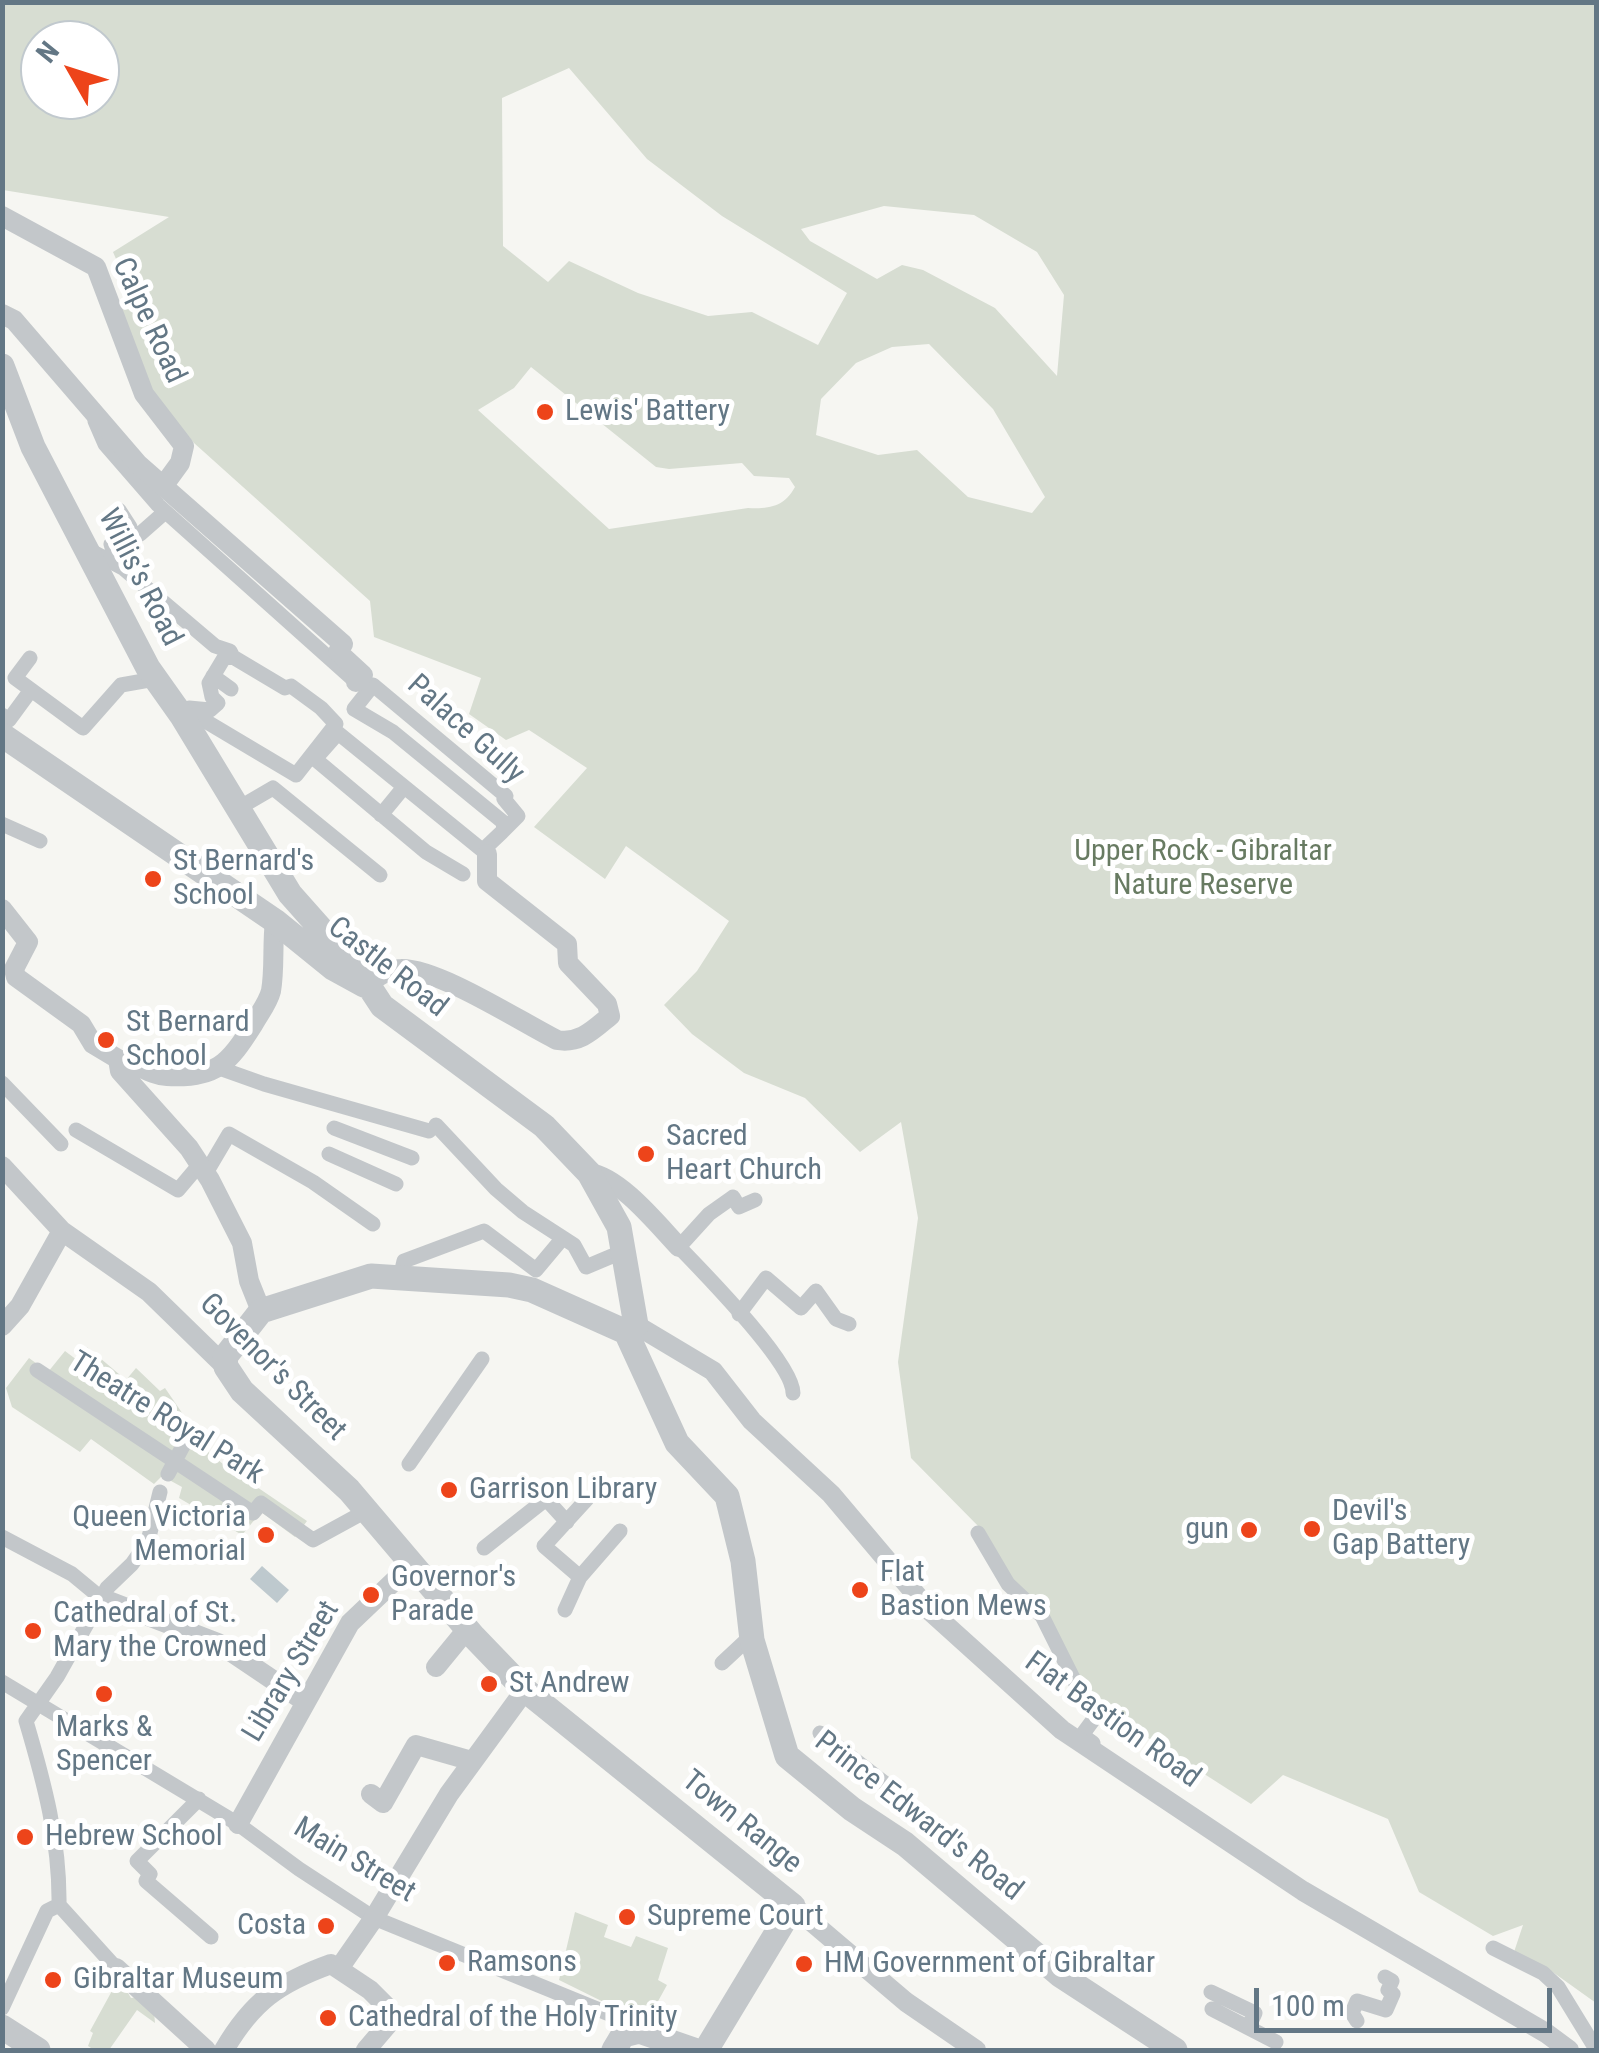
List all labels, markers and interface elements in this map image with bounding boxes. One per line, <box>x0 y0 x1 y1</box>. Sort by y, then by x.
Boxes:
north arrow <box>20 20 120 120</box>
text: N <box>30 35 66 69</box>
street label: Calpe Road <box>103 253 193 389</box>
place label: Lewis' Battery <box>565 394 730 430</box>
marker: Lewis' Battery <box>534 401 556 423</box>
street label: Willis’s Road <box>89 503 189 653</box>
street label: Palace Gully <box>399 668 531 792</box>
park label: Upper Rock - Gibraltar Nature Reserve <box>1074 834 1332 904</box>
place label: St Bernard's School <box>173 844 314 914</box>
marker: St Bernard's School <box>142 868 164 890</box>
street label: Castle Road <box>320 910 454 1026</box>
place label: St Bernard School <box>126 1005 250 1076</box>
marker: St Bernard School <box>95 1029 117 1051</box>
place label: Sacred Heart Church <box>666 1119 822 1190</box>
marker: Sacred Heart Church <box>635 1143 657 1165</box>
street label: Govenor's Street <box>191 1287 353 1449</box>
street label: Theatre Royal Park <box>62 1345 270 1493</box>
place label: Garrison Library <box>469 1472 657 1508</box>
marker: Garrison Library <box>438 1479 460 1501</box>
place label: Devil's Gap Battery <box>1332 1494 1470 1564</box>
place label: Queen Victoria Memorial <box>72 1500 246 1570</box>
place label: gun <box>1185 1512 1229 1548</box>
marker: Devil's Gap Battery <box>1301 1518 1323 1540</box>
marker: gun <box>1238 1519 1260 1541</box>
marker: Queen Victoria Memorial <box>255 1524 277 1546</box>
place label: Flat Bastion Mews <box>880 1555 1047 1626</box>
place label: Governor's Parade <box>391 1560 516 1630</box>
marker: Flat Bastion Mews <box>849 1579 871 1601</box>
marker: Governor's Parade <box>360 1584 382 1606</box>
street label: Library Street <box>236 1595 348 1749</box>
place label: Cathedral of St. Mary the Crowned <box>53 1596 267 1666</box>
marker: Cathedral of St. Mary the Crowned <box>22 1620 44 1642</box>
street label: Flat Bastion Road <box>1017 1645 1207 1797</box>
place label: St Andrew <box>509 1666 629 1702</box>
marker: St Andrew <box>478 1673 500 1695</box>
marker: Marks & Spencer <box>93 1683 115 1705</box>
place label: Marks & Spencer <box>56 1710 152 1780</box>
street label: Prince Edward's Road <box>807 1725 1029 1909</box>
street label: Town Range <box>674 1764 808 1882</box>
street label: Main Street <box>287 1811 421 1911</box>
place label: Hebrew School <box>45 1819 223 1855</box>
marker: Hebrew School <box>14 1826 36 1848</box>
place label: Supreme Court <box>647 1899 824 1935</box>
marker: Supreme Court <box>616 1906 638 1928</box>
place label: Costa <box>237 1908 306 1944</box>
marker: Costa <box>315 1915 337 1937</box>
place label: Ramsons <box>467 1945 577 1981</box>
place label: HM Government of Gibraltar <box>824 1946 1155 1982</box>
marker: Ramsons <box>436 1952 458 1974</box>
marker: HM Government of Gibraltar <box>793 1953 815 1975</box>
place label: Gibraltar Museum <box>73 1962 283 1998</box>
scale bar <box>1259 1968 1556 2030</box>
marker: Gibraltar Museum <box>42 1969 64 1991</box>
text: 100 m <box>1271 1988 1345 2023</box>
place label: Cathedral of the Holy Trinity <box>348 2000 677 2036</box>
marker: Cathedral of the Holy Trinity <box>317 2007 339 2029</box>

